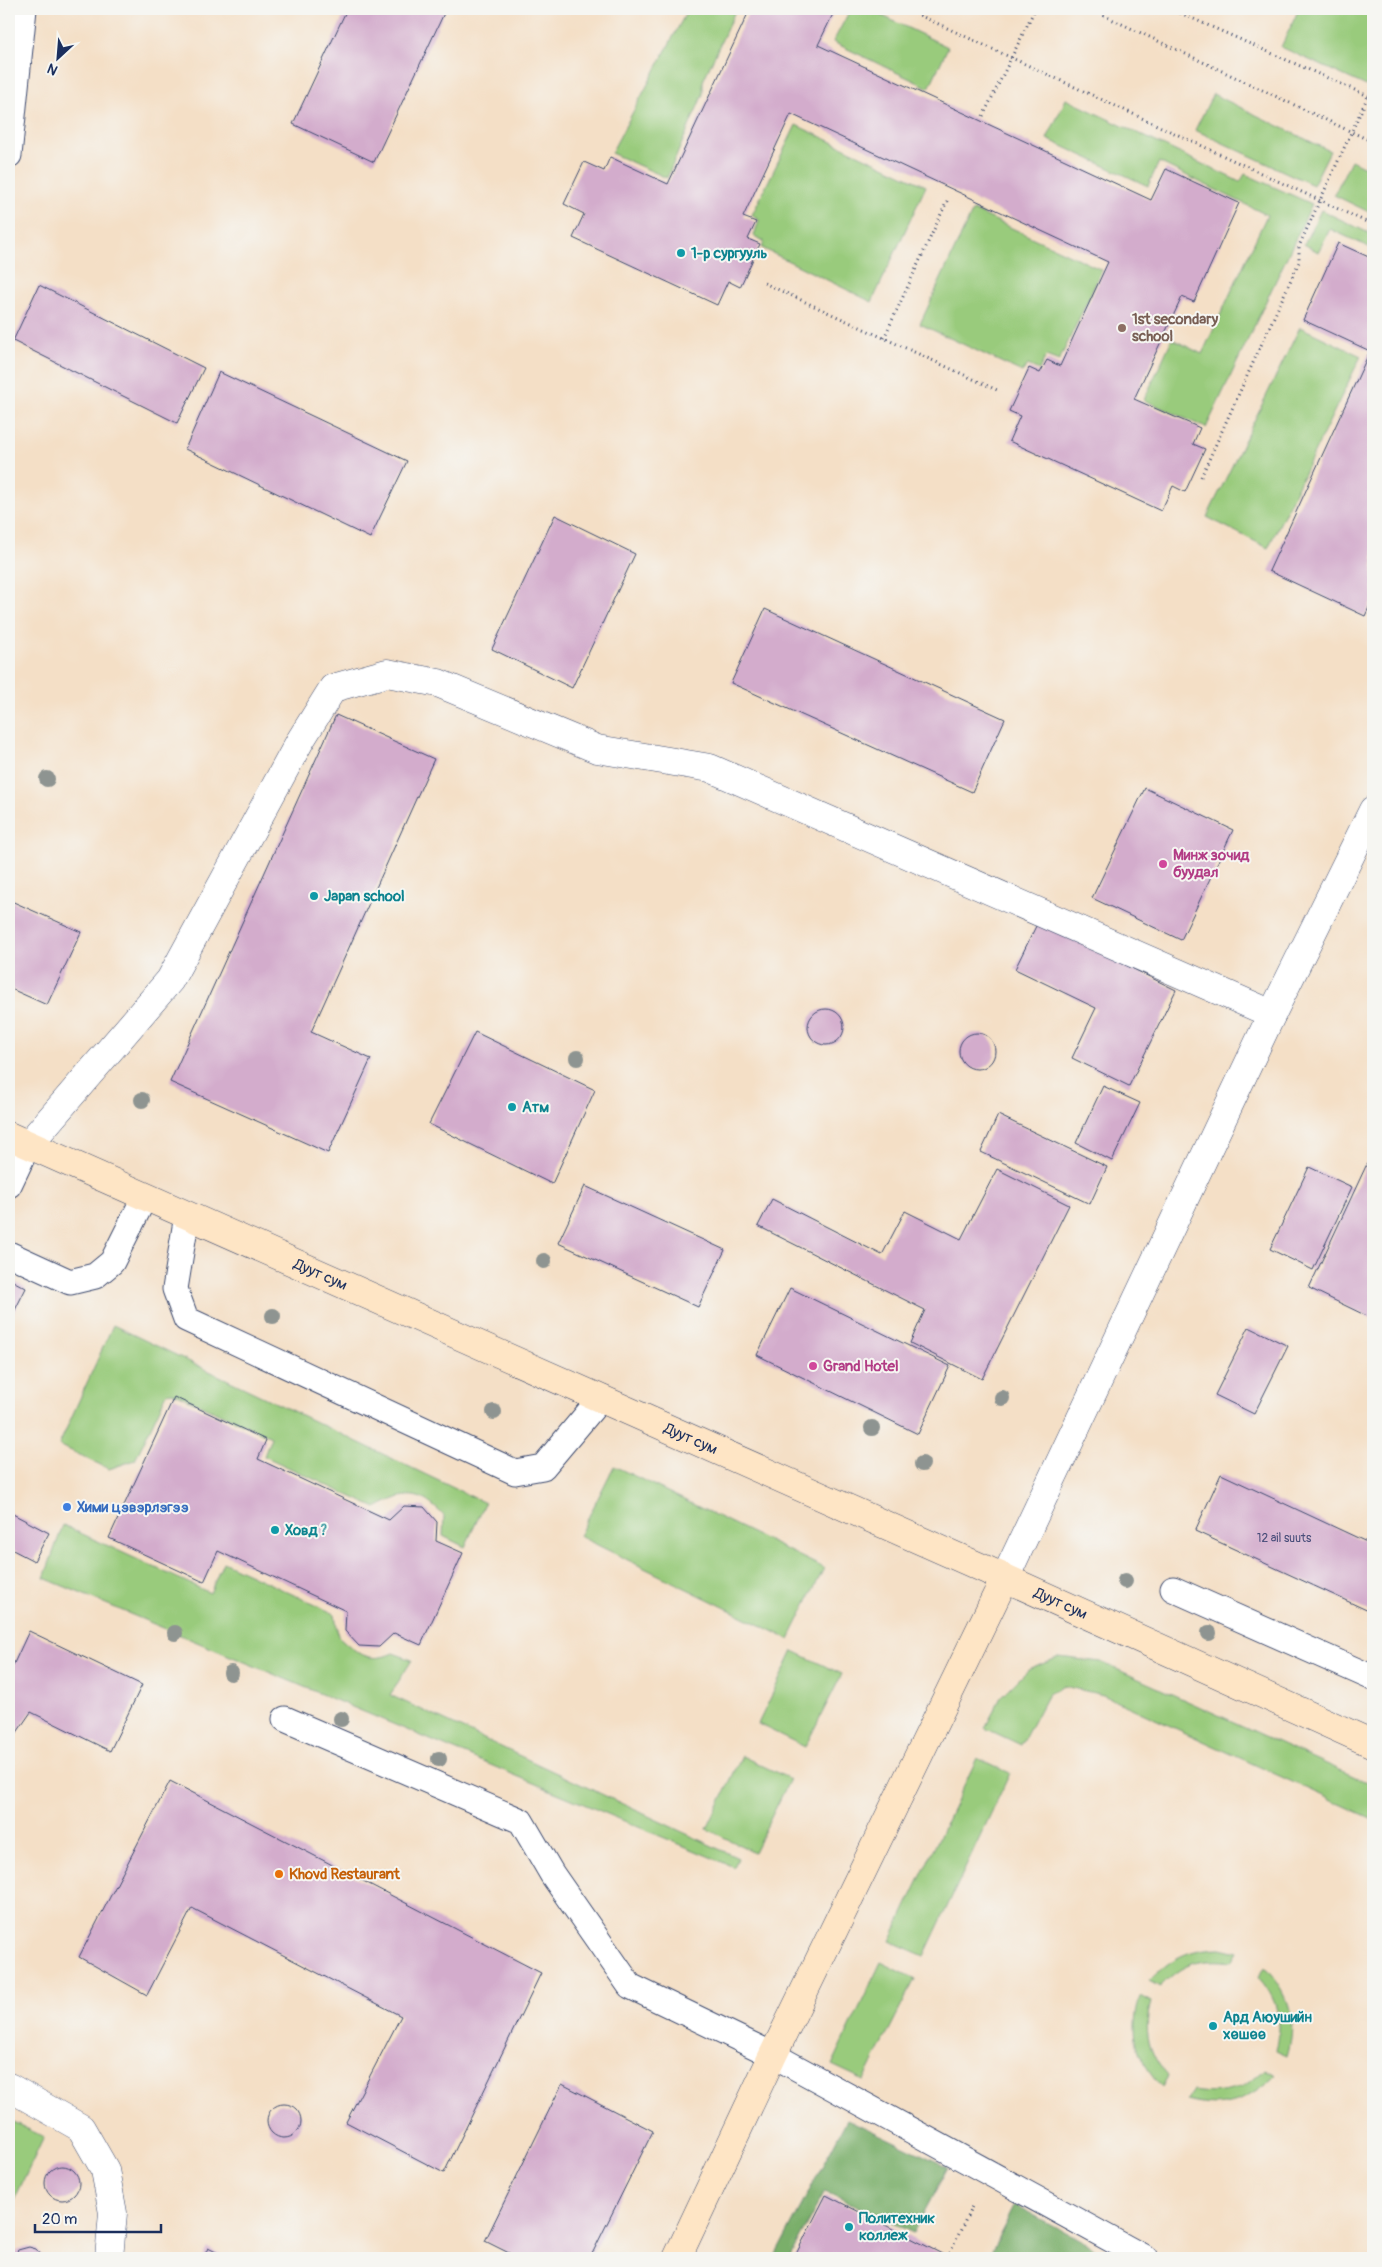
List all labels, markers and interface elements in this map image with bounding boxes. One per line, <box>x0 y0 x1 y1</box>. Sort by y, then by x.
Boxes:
north arrow <box>32 32 82 82</box>
text: N <box>45 60 61 79</box>
place label: 1-р сургууль <box>691 244 768 263</box>
marker: 1-р сургууль <box>675 247 687 259</box>
place label: 1st secondary school <box>1132 310 1219 346</box>
marker: 1st secondary school <box>1116 322 1128 334</box>
place label: Минж зочид буудал <box>1173 846 1250 882</box>
marker: Минж зочид буудал <box>1157 858 1169 870</box>
place label: Japan school <box>324 887 405 906</box>
marker: Japan school <box>308 890 320 902</box>
place label: Атм <box>522 1098 549 1117</box>
marker: Атм <box>506 1101 518 1113</box>
street label: Дуут сум <box>290 1254 350 1295</box>
place label: Grand Hotel <box>823 1357 898 1376</box>
marker: Grand Hotel <box>807 1360 819 1372</box>
street label: Дуут сум <box>660 1419 720 1459</box>
place label: Хими цэвэрлэгээ <box>77 1498 189 1517</box>
marker: Хими цэвэрлэгээ <box>61 1501 73 1513</box>
place label: Ховд ? <box>285 1521 327 1540</box>
marker: Ховд ? <box>269 1524 281 1536</box>
house number: 12 ail suuts <box>1257 1531 1312 1546</box>
street label: Дуут сум <box>1030 1583 1090 1624</box>
place label: Khovd Restaurant <box>289 1865 401 1884</box>
marker: Khovd Restaurant <box>273 1868 285 1880</box>
place label: Ард Аюушийн хөшөө <box>1222 2008 1312 2044</box>
marker: Ард Аюушийн хөшөө <box>1207 2020 1219 2032</box>
scale bar <box>35 2202 161 2234</box>
place label: Политехник коллеж <box>859 2209 935 2245</box>
text: 20 m <box>42 2210 77 2229</box>
marker: Политехник коллеж <box>843 2221 855 2233</box>

